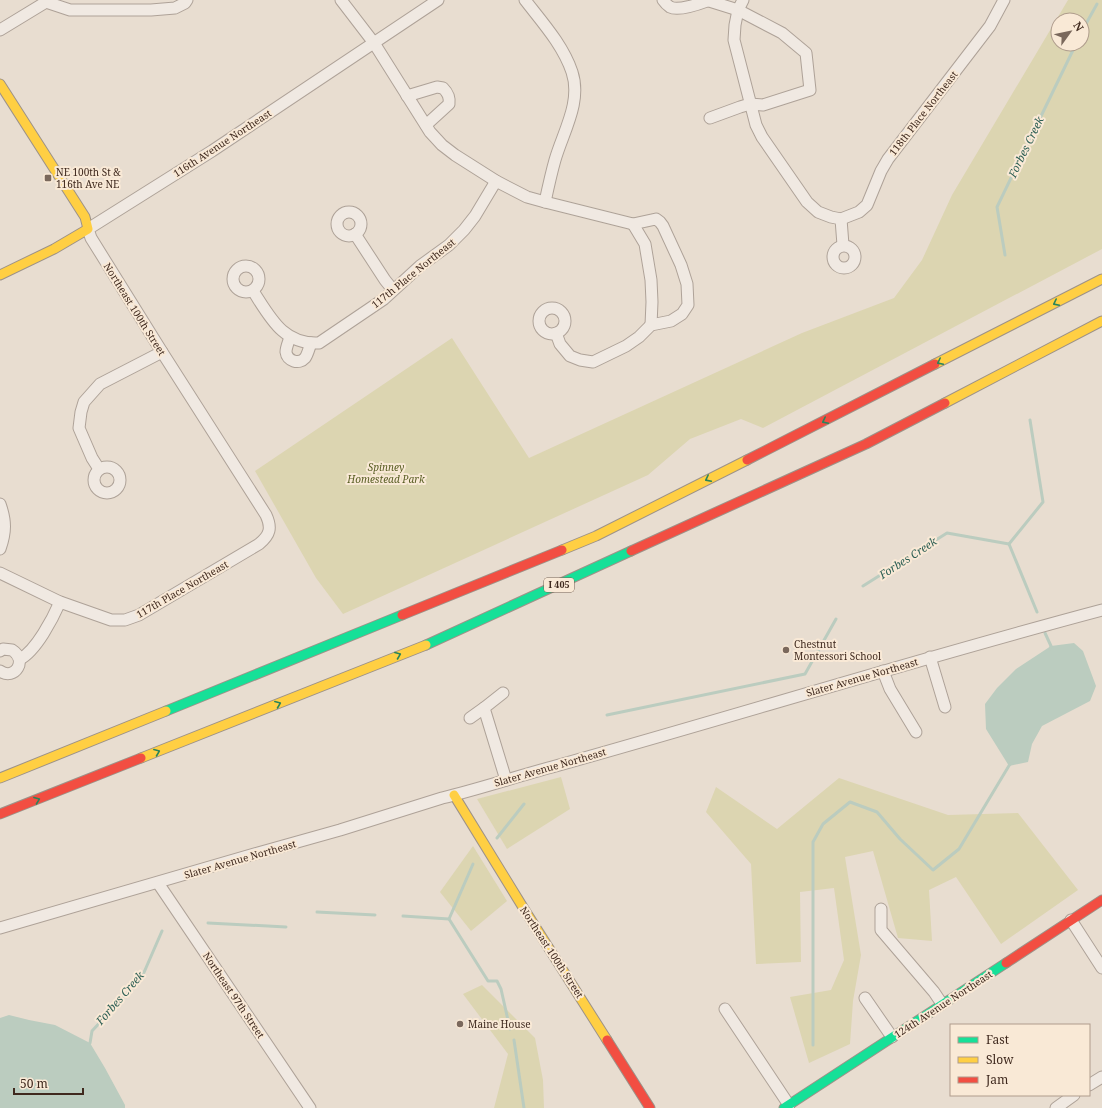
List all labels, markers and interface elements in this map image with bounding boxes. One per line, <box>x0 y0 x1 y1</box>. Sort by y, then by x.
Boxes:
north arrow <box>1050 12 1090 52</box>
text: N <box>1070 19 1088 34</box>
street label: 118th Place Northeast <box>886 67 961 158</box>
street label: 116th Avenue Northeast <box>170 106 274 180</box>
water label: Forbes Creek <box>1004 113 1047 181</box>
place label: NE 100th St & 116th Ave NE <box>56 165 121 191</box>
marker: NE 100th St & 116th Ave NE <box>43 173 53 183</box>
street label: 117th Place Northeast <box>368 235 458 311</box>
street label: Northeast 100th Street <box>101 260 169 358</box>
one-way arrow <box>1053 298 1060 305</box>
one-way arrow <box>937 357 945 364</box>
one-way arrow <box>821 416 829 423</box>
park label: Spinney Homestead Park <box>346 460 425 486</box>
one-way arrow <box>705 474 713 482</box>
water label: Forbes Creek <box>875 533 940 582</box>
street label: 117th Place Northeast <box>134 557 231 621</box>
road number: I 405 <box>544 578 574 592</box>
place label: Chestnut Montessori School <box>794 637 881 663</box>
marker: Chestnut Montessori School <box>781 645 791 655</box>
one-way arrow <box>395 652 402 660</box>
street label: Slater Avenue Northeast <box>804 654 920 700</box>
one-way arrow <box>274 700 281 708</box>
street label: Slater Avenue Northeast <box>492 744 608 790</box>
one-way arrow <box>153 749 161 757</box>
one-way arrow <box>33 797 40 805</box>
street label: Slater Avenue Northeast <box>182 836 298 882</box>
street label: Northeast 100th Street <box>517 903 587 1001</box>
street label: Northeast 97th Street <box>200 949 268 1041</box>
water label: Forbes Creek <box>92 967 147 1028</box>
street label: 124th Avenue Northeast <box>891 967 995 1041</box>
place label: Maine House <box>468 1017 531 1031</box>
marker: Maine House <box>455 1019 465 1029</box>
legend <box>950 1024 1090 1096</box>
text: Fast <box>986 1031 1009 1048</box>
text: Slow <box>986 1051 1014 1068</box>
scale bar <box>14 1070 83 1096</box>
text: Jam <box>985 1071 1008 1088</box>
text: 50 m <box>20 1075 48 1092</box>

